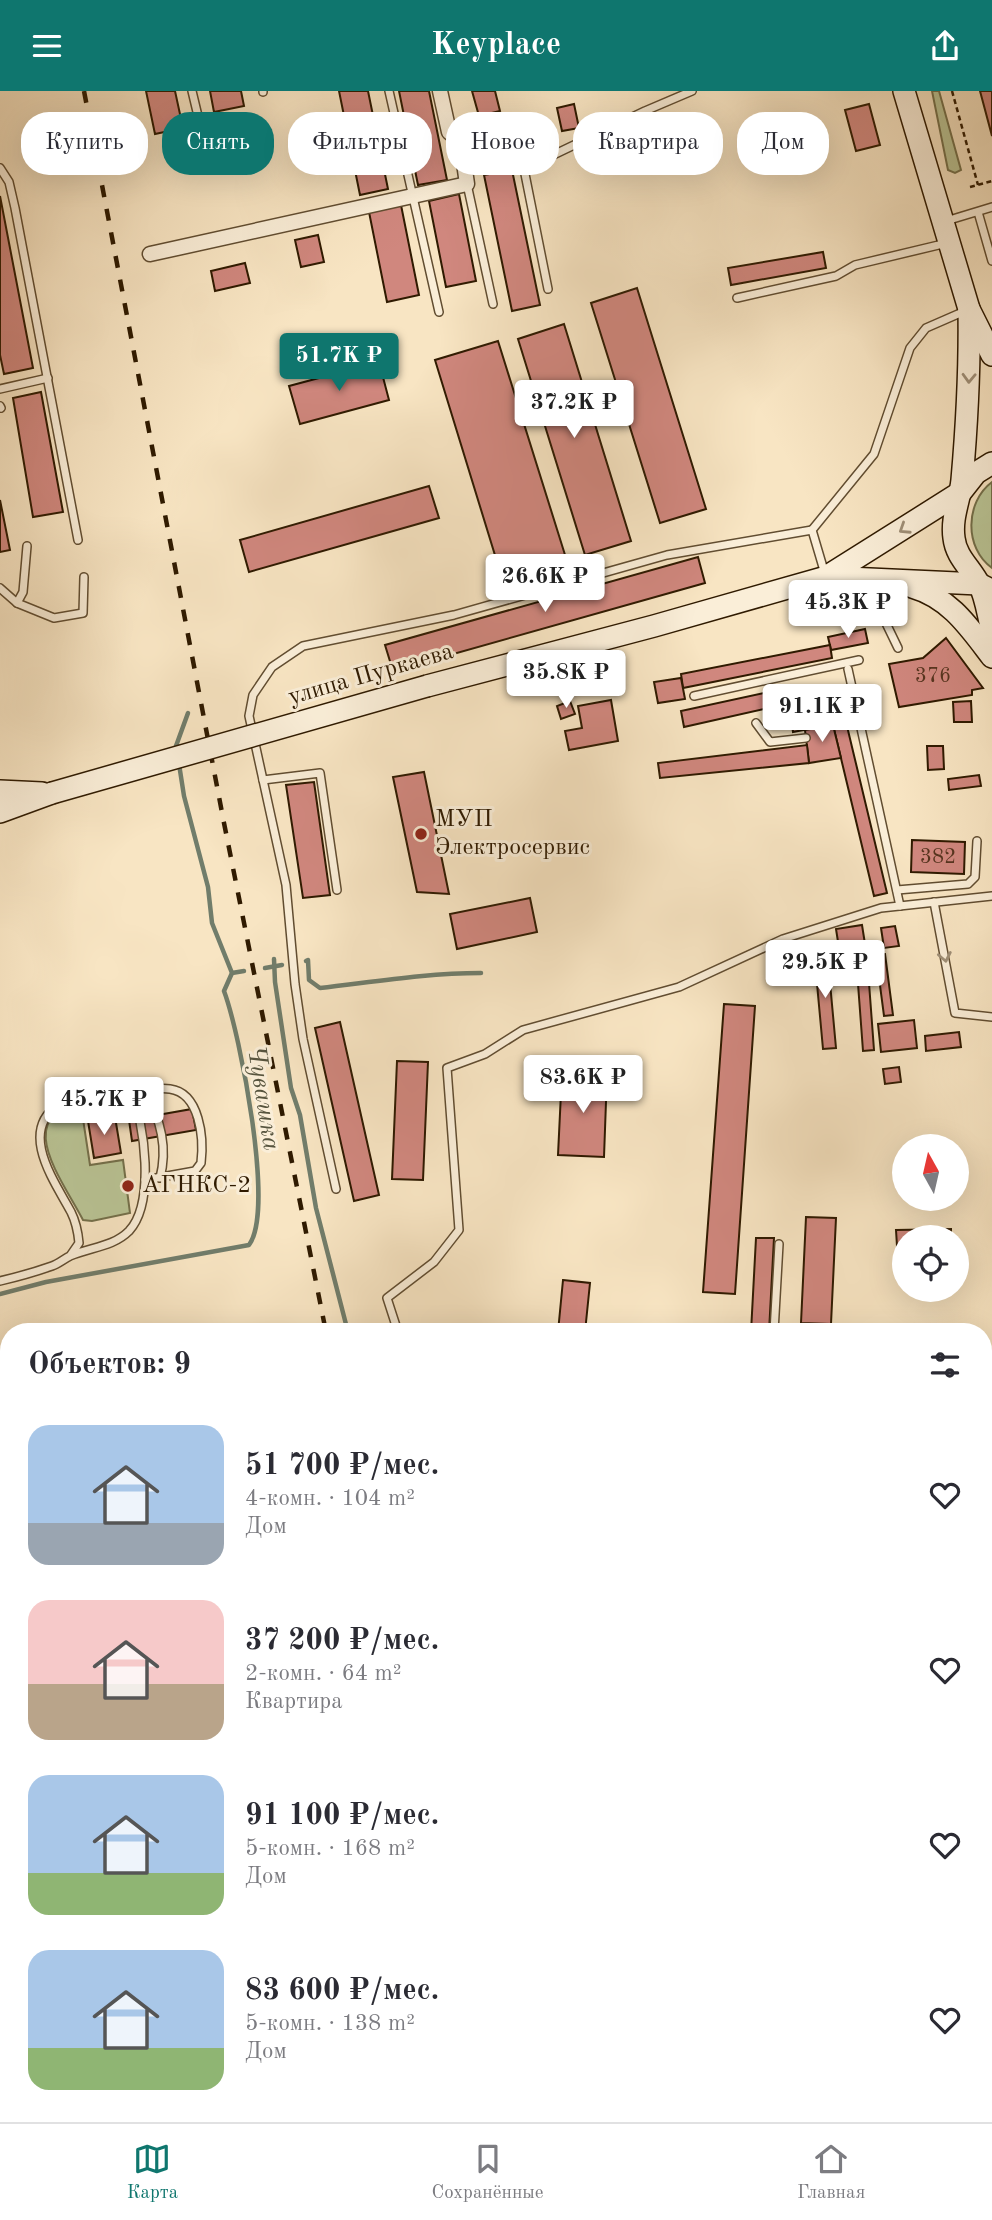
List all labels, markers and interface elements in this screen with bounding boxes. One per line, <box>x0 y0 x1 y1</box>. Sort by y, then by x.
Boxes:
icon: menu <box>28 27 66 65</box>
icon: share <box>926 27 964 65</box>
text: Keyplace <box>431 30 561 62</box>
chip: Купить <box>21 112 148 175</box>
chip: Снять <box>162 112 274 175</box>
chip: Фильтры <box>288 112 432 175</box>
chip: Новое <box>446 112 559 175</box>
chip: Квартира <box>573 112 723 175</box>
chip: Дом <box>737 112 829 175</box>
pin: 51.7K ₽ <box>274 334 404 393</box>
text: 51.7K ₽ <box>296 344 382 367</box>
one-way arrow <box>962 372 977 383</box>
pin: 37.2K ₽ <box>509 381 639 440</box>
text: 37.2K ₽ <box>531 391 617 414</box>
one-way arrow <box>899 520 912 533</box>
pin: 26.6K ₽ <box>480 554 610 614</box>
text: 26.6K ₽ <box>502 565 588 588</box>
pin: 45.3K ₽ <box>783 581 913 640</box>
text: 45.3K ₽ <box>805 591 891 614</box>
street label: улица Пуркаева <box>286 640 456 710</box>
pin: 35.8K ₽ <box>501 651 631 710</box>
text: 35.8K ₽ <box>523 661 609 684</box>
house number: 376 <box>915 666 951 687</box>
pin: 91.1K ₽ <box>757 685 887 744</box>
text: 91.1K ₽ <box>779 695 865 718</box>
place label: МУП Электросервис <box>435 808 590 860</box>
marker: МУП Электросервис <box>413 826 429 842</box>
house number: 382 <box>920 847 956 868</box>
pin: 29.5K ₽ <box>760 941 890 1000</box>
text: 29.5K ₽ <box>782 951 868 974</box>
one-way arrow <box>937 951 952 963</box>
water label: Чувашка <box>242 1044 284 1153</box>
pin: 83.6K ₽ <box>518 1055 648 1115</box>
text: 83.6K ₽ <box>540 1066 626 1089</box>
pin: 45.7K ₽ <box>39 1077 169 1137</box>
text: 45.7K ₽ <box>61 1088 147 1111</box>
north arrow <box>892 1134 970 1211</box>
map controls <box>892 1134 969 1302</box>
place label: АГНКС-2 <box>142 1174 251 1198</box>
marker: АГНКС-2 <box>120 1178 136 1194</box>
button: locate <box>892 1225 969 1302</box>
icon: filters <box>926 1346 964 1384</box>
text: Объектов: 9 <box>28 1350 191 1380</box>
text: 51 700 ₽/мес. <box>245 1451 439 1481</box>
icon: home <box>84 1453 168 1537</box>
icon: heart <box>926 1476 964 1514</box>
text: 4-комн. · 104 m² <box>245 1487 415 1510</box>
text: Дом <box>245 1515 287 1538</box>
text: 37 200 ₽/мес. <box>245 1626 439 1656</box>
icon: home <box>84 1628 168 1712</box>
icon: heart <box>926 1651 964 1689</box>
text: 2-комн. · 64 m² <box>245 1662 402 1685</box>
text: Квартира <box>245 1690 343 1713</box>
text: 91 100 ₽/мес. <box>245 1801 439 1831</box>
icon: home <box>84 1803 168 1887</box>
icon: heart <box>926 1826 964 1864</box>
text: 5-комн. · 168 m² <box>245 1837 415 1860</box>
text: Дом <box>245 1865 287 1888</box>
text: 83 600 ₽/мес. <box>245 1976 439 2006</box>
icon: home <box>84 1978 168 2062</box>
icon: heart <box>926 2001 964 2039</box>
text: 5-комн. · 138 m² <box>245 2012 415 2035</box>
text: Дом <box>245 2040 287 2063</box>
tab: Карта <box>127 2140 178 2205</box>
tab: Сохранённые <box>432 2140 544 2205</box>
tab: Главная <box>797 2140 865 2205</box>

